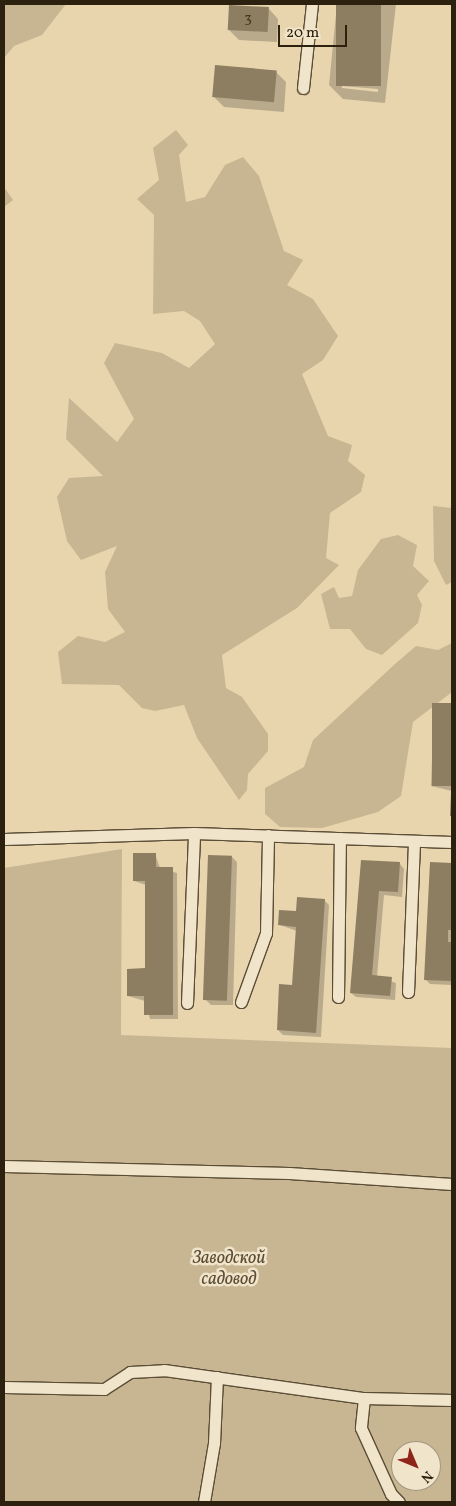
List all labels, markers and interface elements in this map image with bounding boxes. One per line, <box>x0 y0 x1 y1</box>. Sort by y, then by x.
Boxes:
house number: 3 <box>244 10 252 28</box>
scale bar <box>281 15 350 47</box>
text: 20 m <box>286 23 319 44</box>
park label: Заводской садовод <box>193 1249 265 1292</box>
north arrow <box>391 1441 441 1491</box>
text: N <box>416 1466 437 1487</box>

